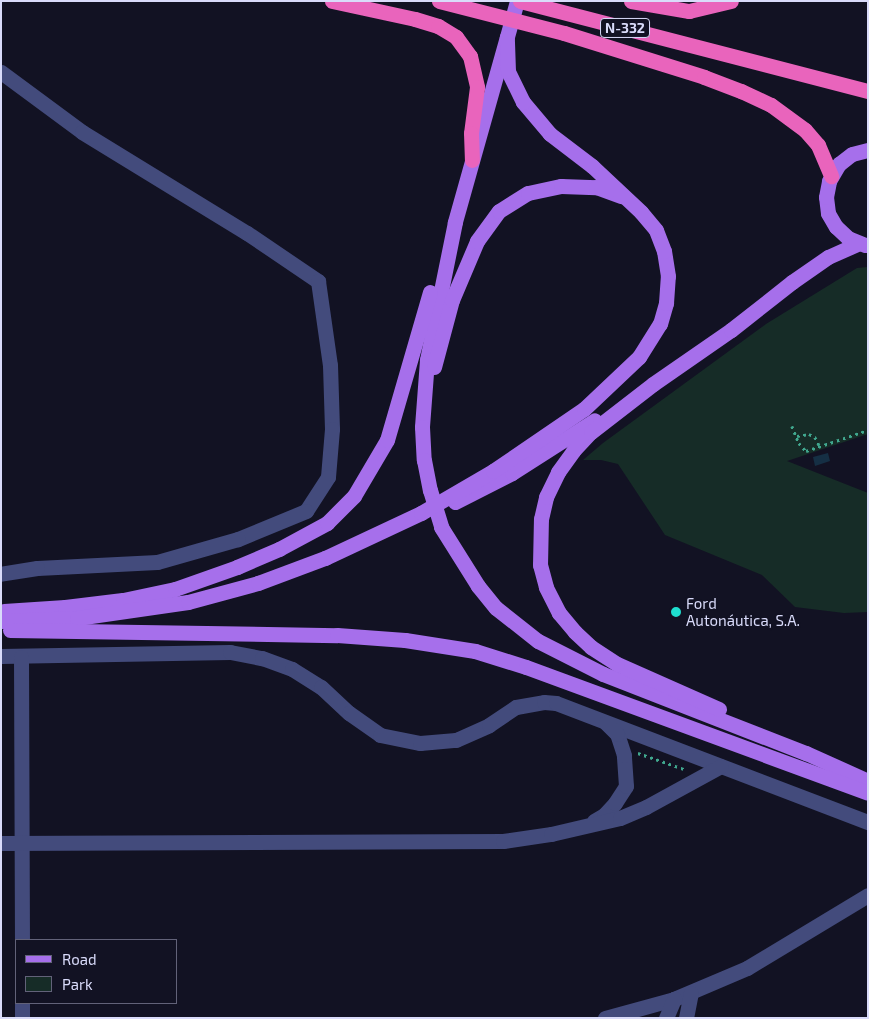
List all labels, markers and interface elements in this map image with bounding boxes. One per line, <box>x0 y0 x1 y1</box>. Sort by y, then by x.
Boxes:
road number: N-332 <box>600 16 650 40</box>
place label: Ford Autonáutica, S.A. <box>686 594 800 629</box>
marker: Ford Autonáutica, S.A. <box>670 606 682 618</box>
legend <box>15 939 178 1004</box>
text: Road <box>62 950 97 968</box>
text: Park <box>62 975 93 993</box>

